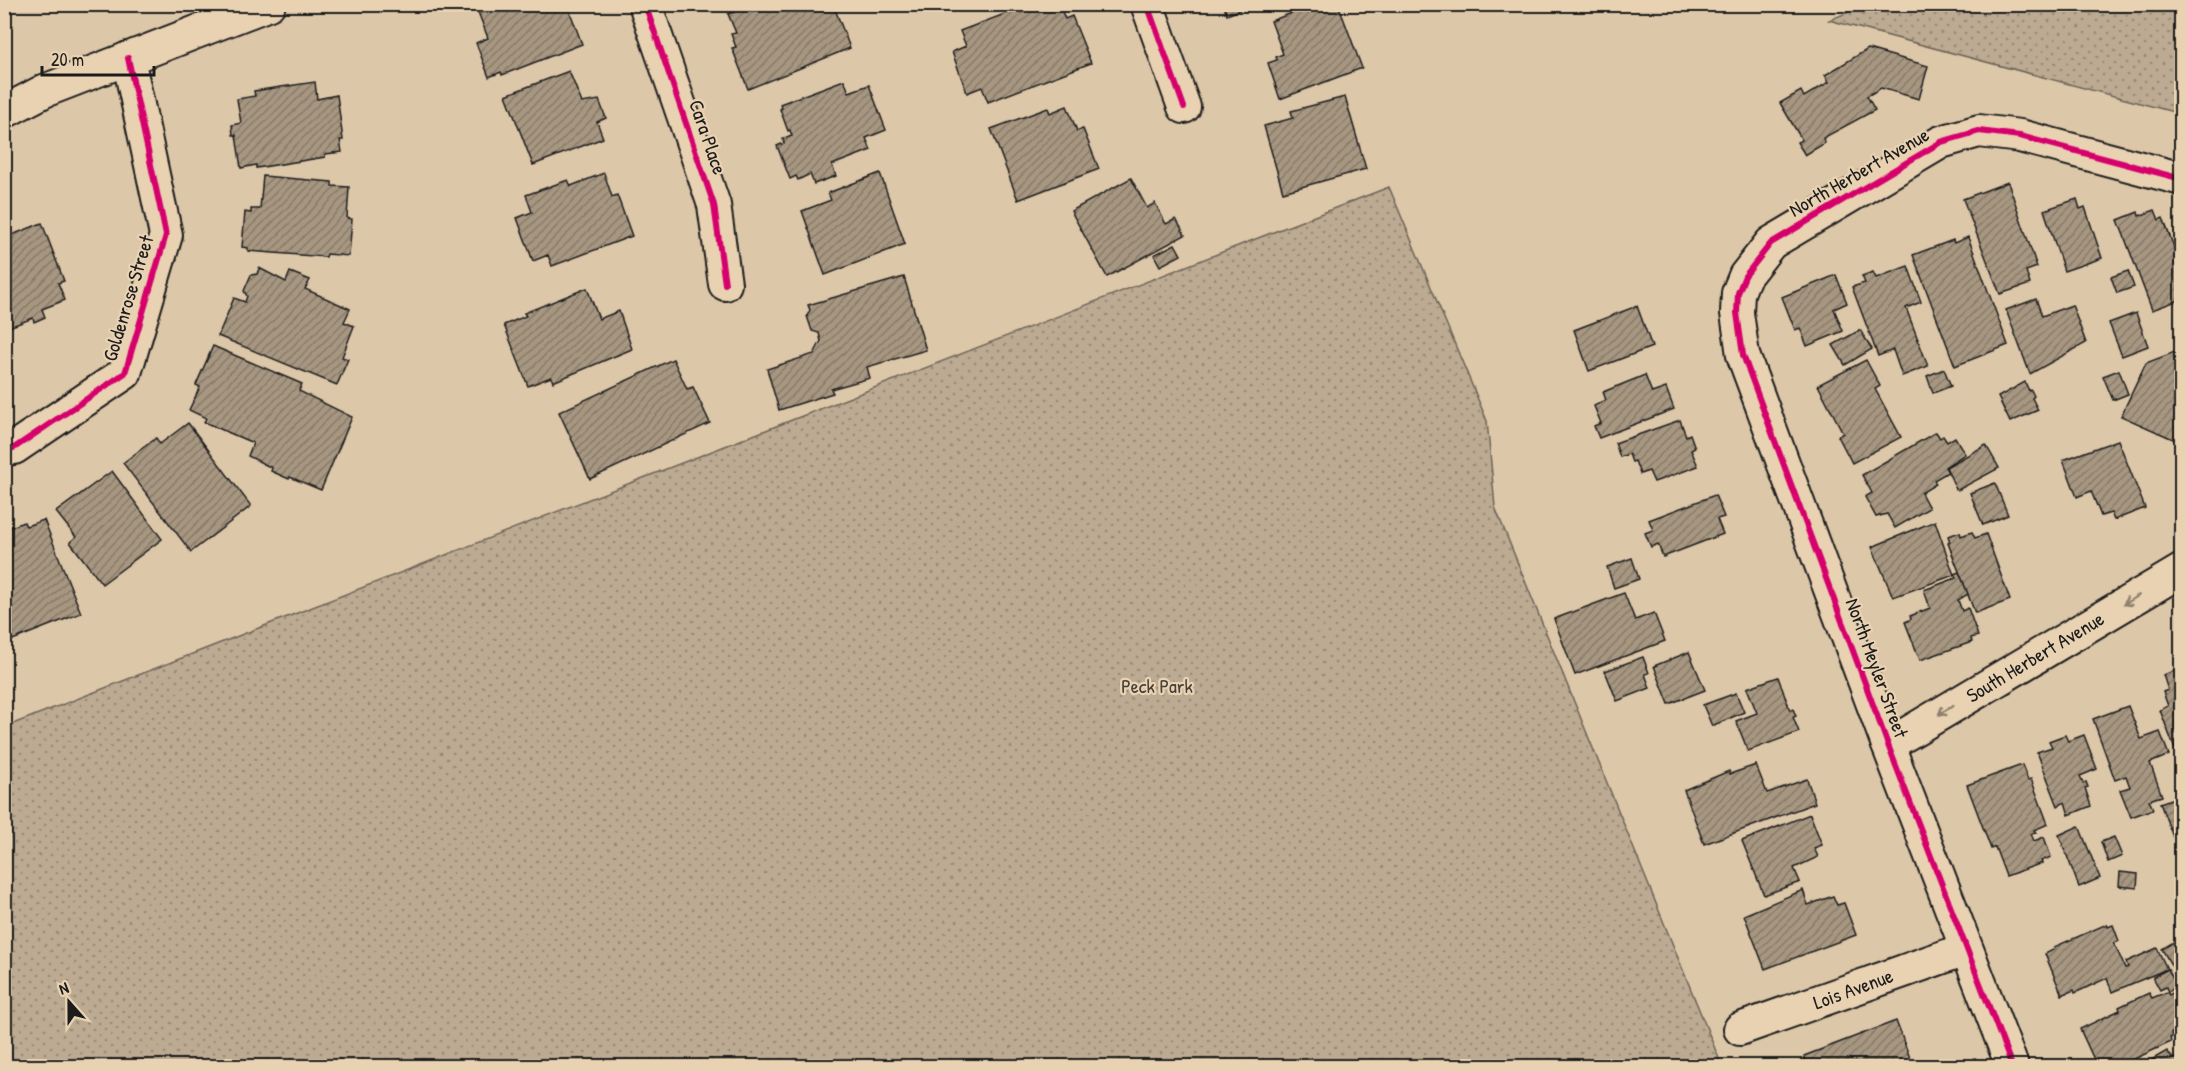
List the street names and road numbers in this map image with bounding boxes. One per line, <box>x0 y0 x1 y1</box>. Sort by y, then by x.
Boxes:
street label: Cara Place <box>683 96 734 178</box>
street label: North Herbert Avenue <box>1784 121 1934 223</box>
street label: Goldenrose Street <box>96 231 160 364</box>
street label: North Meyler Street <box>1840 594 1916 742</box>
street label: South Herbert Avenue <box>1961 605 2109 708</box>
street label: Lois Avenue <box>1809 962 1896 1015</box>

